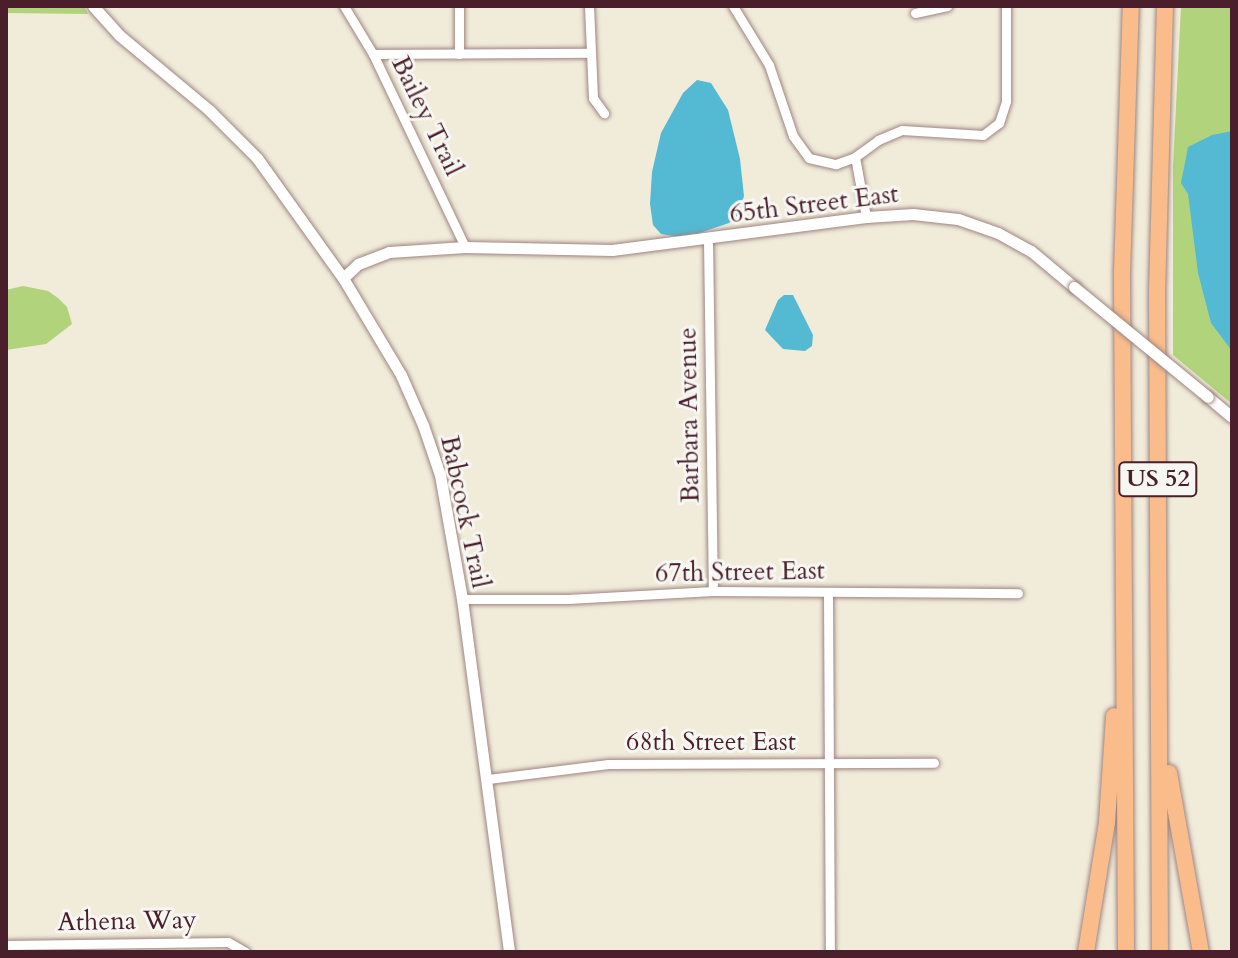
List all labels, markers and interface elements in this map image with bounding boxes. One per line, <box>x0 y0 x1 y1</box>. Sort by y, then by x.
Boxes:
street label: Bailey Trail <box>385 51 469 181</box>
street label: 65th Street East <box>728 178 900 230</box>
street label: Barbara Avenue <box>672 327 706 503</box>
street label: Babcock Trail <box>434 433 496 591</box>
road number: US 52 <box>1118 459 1198 499</box>
street label: 67th Street East <box>655 555 825 589</box>
street label: 68th Street East <box>626 726 796 758</box>
street label: Athena Way <box>57 904 197 938</box>

